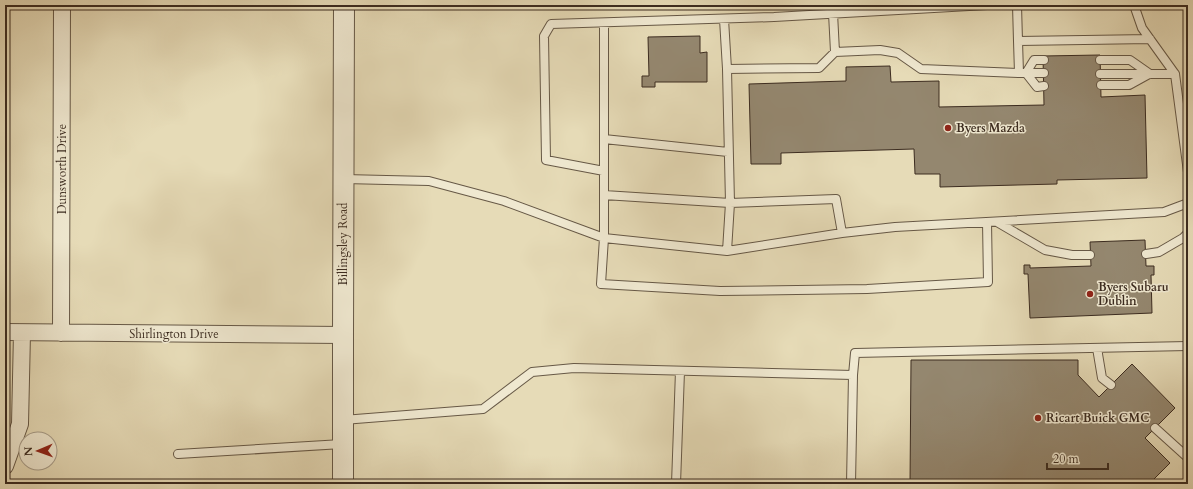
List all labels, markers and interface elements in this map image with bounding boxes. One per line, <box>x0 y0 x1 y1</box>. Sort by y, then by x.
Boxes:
place label: Byers Mazda <box>956 120 1025 136</box>
marker: Byers Mazda <box>943 123 953 133</box>
street label: Dunsworth Drive <box>54 124 70 214</box>
street label: Billingsley Road <box>335 202 351 286</box>
place label: Byers Subaru Dublin <box>1098 279 1169 309</box>
marker: Byers Subaru Dublin <box>1085 289 1095 299</box>
street label: Shirlington Drive <box>129 326 219 342</box>
place label: Ricart Buick GMC <box>1046 410 1149 426</box>
marker: Ricart Buick GMC <box>1033 413 1043 423</box>
north arrow <box>18 431 58 471</box>
scale bar <box>1047 445 1108 471</box>
text: N <box>21 446 36 456</box>
text: 20 m <box>1053 451 1080 467</box>

